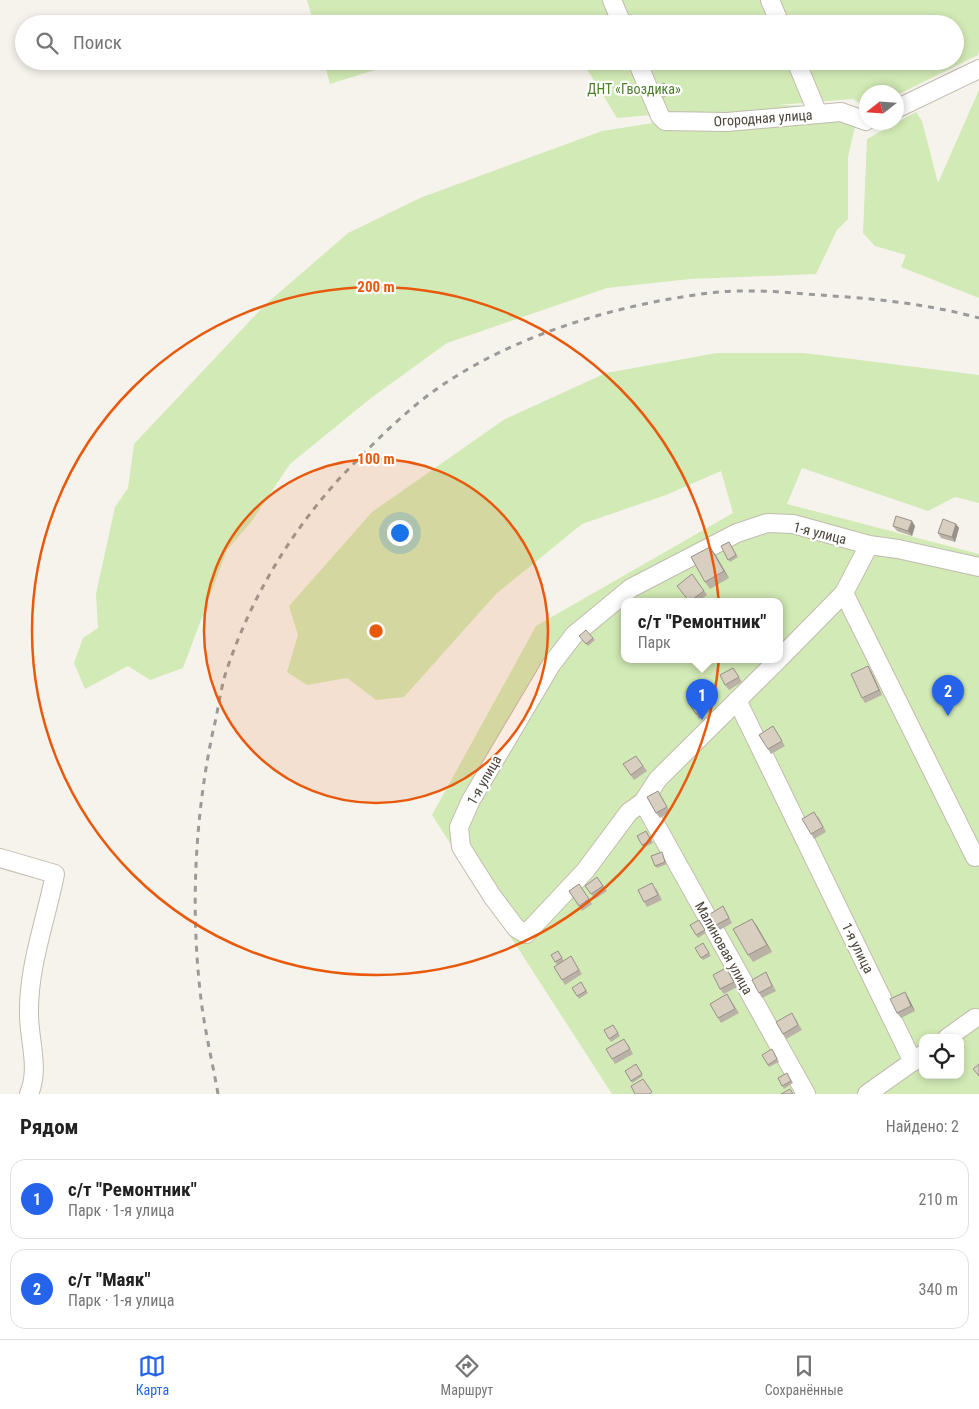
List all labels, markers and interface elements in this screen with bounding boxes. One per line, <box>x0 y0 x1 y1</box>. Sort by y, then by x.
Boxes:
search box <box>15 15 964 70</box>
icon: search <box>33 29 61 57</box>
text: Поиск <box>73 31 122 54</box>
park label: ДНТ «Гвоздика» <box>587 81 681 97</box>
north arrow <box>859 85 904 130</box>
street label: Огородная улица <box>713 107 813 129</box>
text: 200 m <box>357 278 395 296</box>
text: 100 m <box>357 450 395 468</box>
street label: 1-я улица <box>792 519 848 547</box>
your location <box>387 520 413 546</box>
popup <box>621 598 783 663</box>
text: с/т "Ремонтник" <box>638 610 766 633</box>
centre of rings <box>367 622 385 640</box>
text: Парк <box>638 633 671 652</box>
pin: 2 <box>932 675 964 716</box>
pin: 1 <box>686 679 718 720</box>
street label: 1-я улица <box>464 753 504 807</box>
street label: Малиновая улица <box>692 899 756 997</box>
street label: 1-я улица <box>839 920 877 976</box>
map controls <box>919 1034 964 1079</box>
button: locate <box>919 1034 964 1079</box>
text: Рядом <box>20 1115 79 1139</box>
text: Найдено: 2 <box>886 1117 959 1136</box>
text: с/т "Ремонтник" <box>68 1178 197 1201</box>
text: 1 <box>33 1190 41 1209</box>
text: 210 m <box>919 1190 958 1209</box>
text: Парк · 1-я улица <box>68 1201 174 1220</box>
text: с/т "Маяк" <box>68 1268 151 1291</box>
text: 2 <box>33 1280 41 1299</box>
text: 340 m <box>919 1280 958 1299</box>
text: Парк · 1-я улица <box>68 1291 174 1310</box>
tab: Карта <box>136 1352 169 1398</box>
tab: Маршрут <box>441 1352 493 1398</box>
tab: Сохранённые <box>765 1352 843 1398</box>

